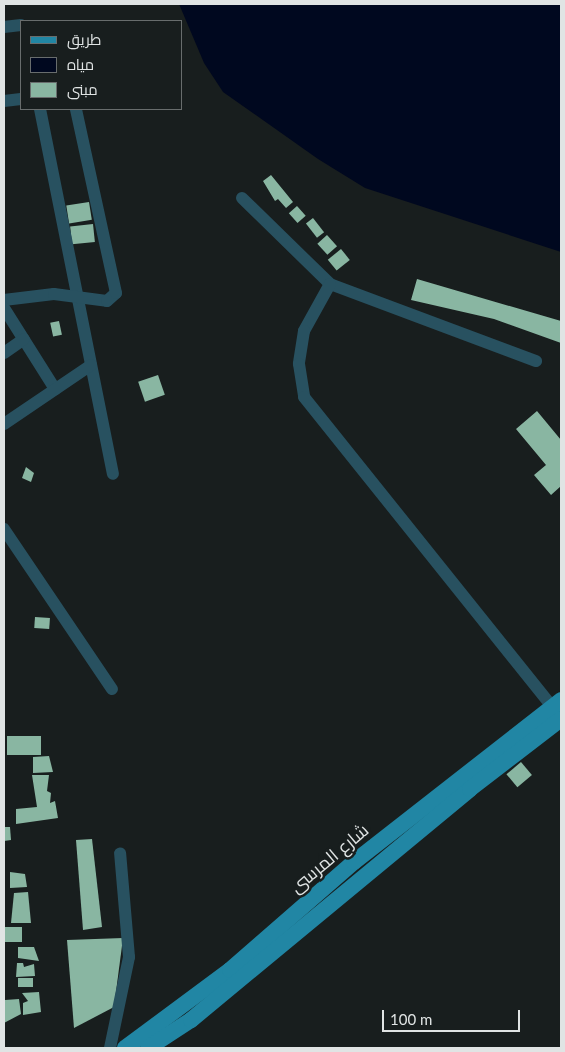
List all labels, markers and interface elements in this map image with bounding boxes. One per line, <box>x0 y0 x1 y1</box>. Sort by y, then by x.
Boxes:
legend <box>20 20 182 110</box>
text: طريق <box>67 30 101 48</box>
text: مياه <box>67 55 94 73</box>
text: مبنى <box>67 80 98 98</box>
street label: شارع المرسى <box>285 819 373 897</box>
scale bar <box>385 1000 522 1032</box>
text: 100 m <box>390 1010 432 1028</box>

